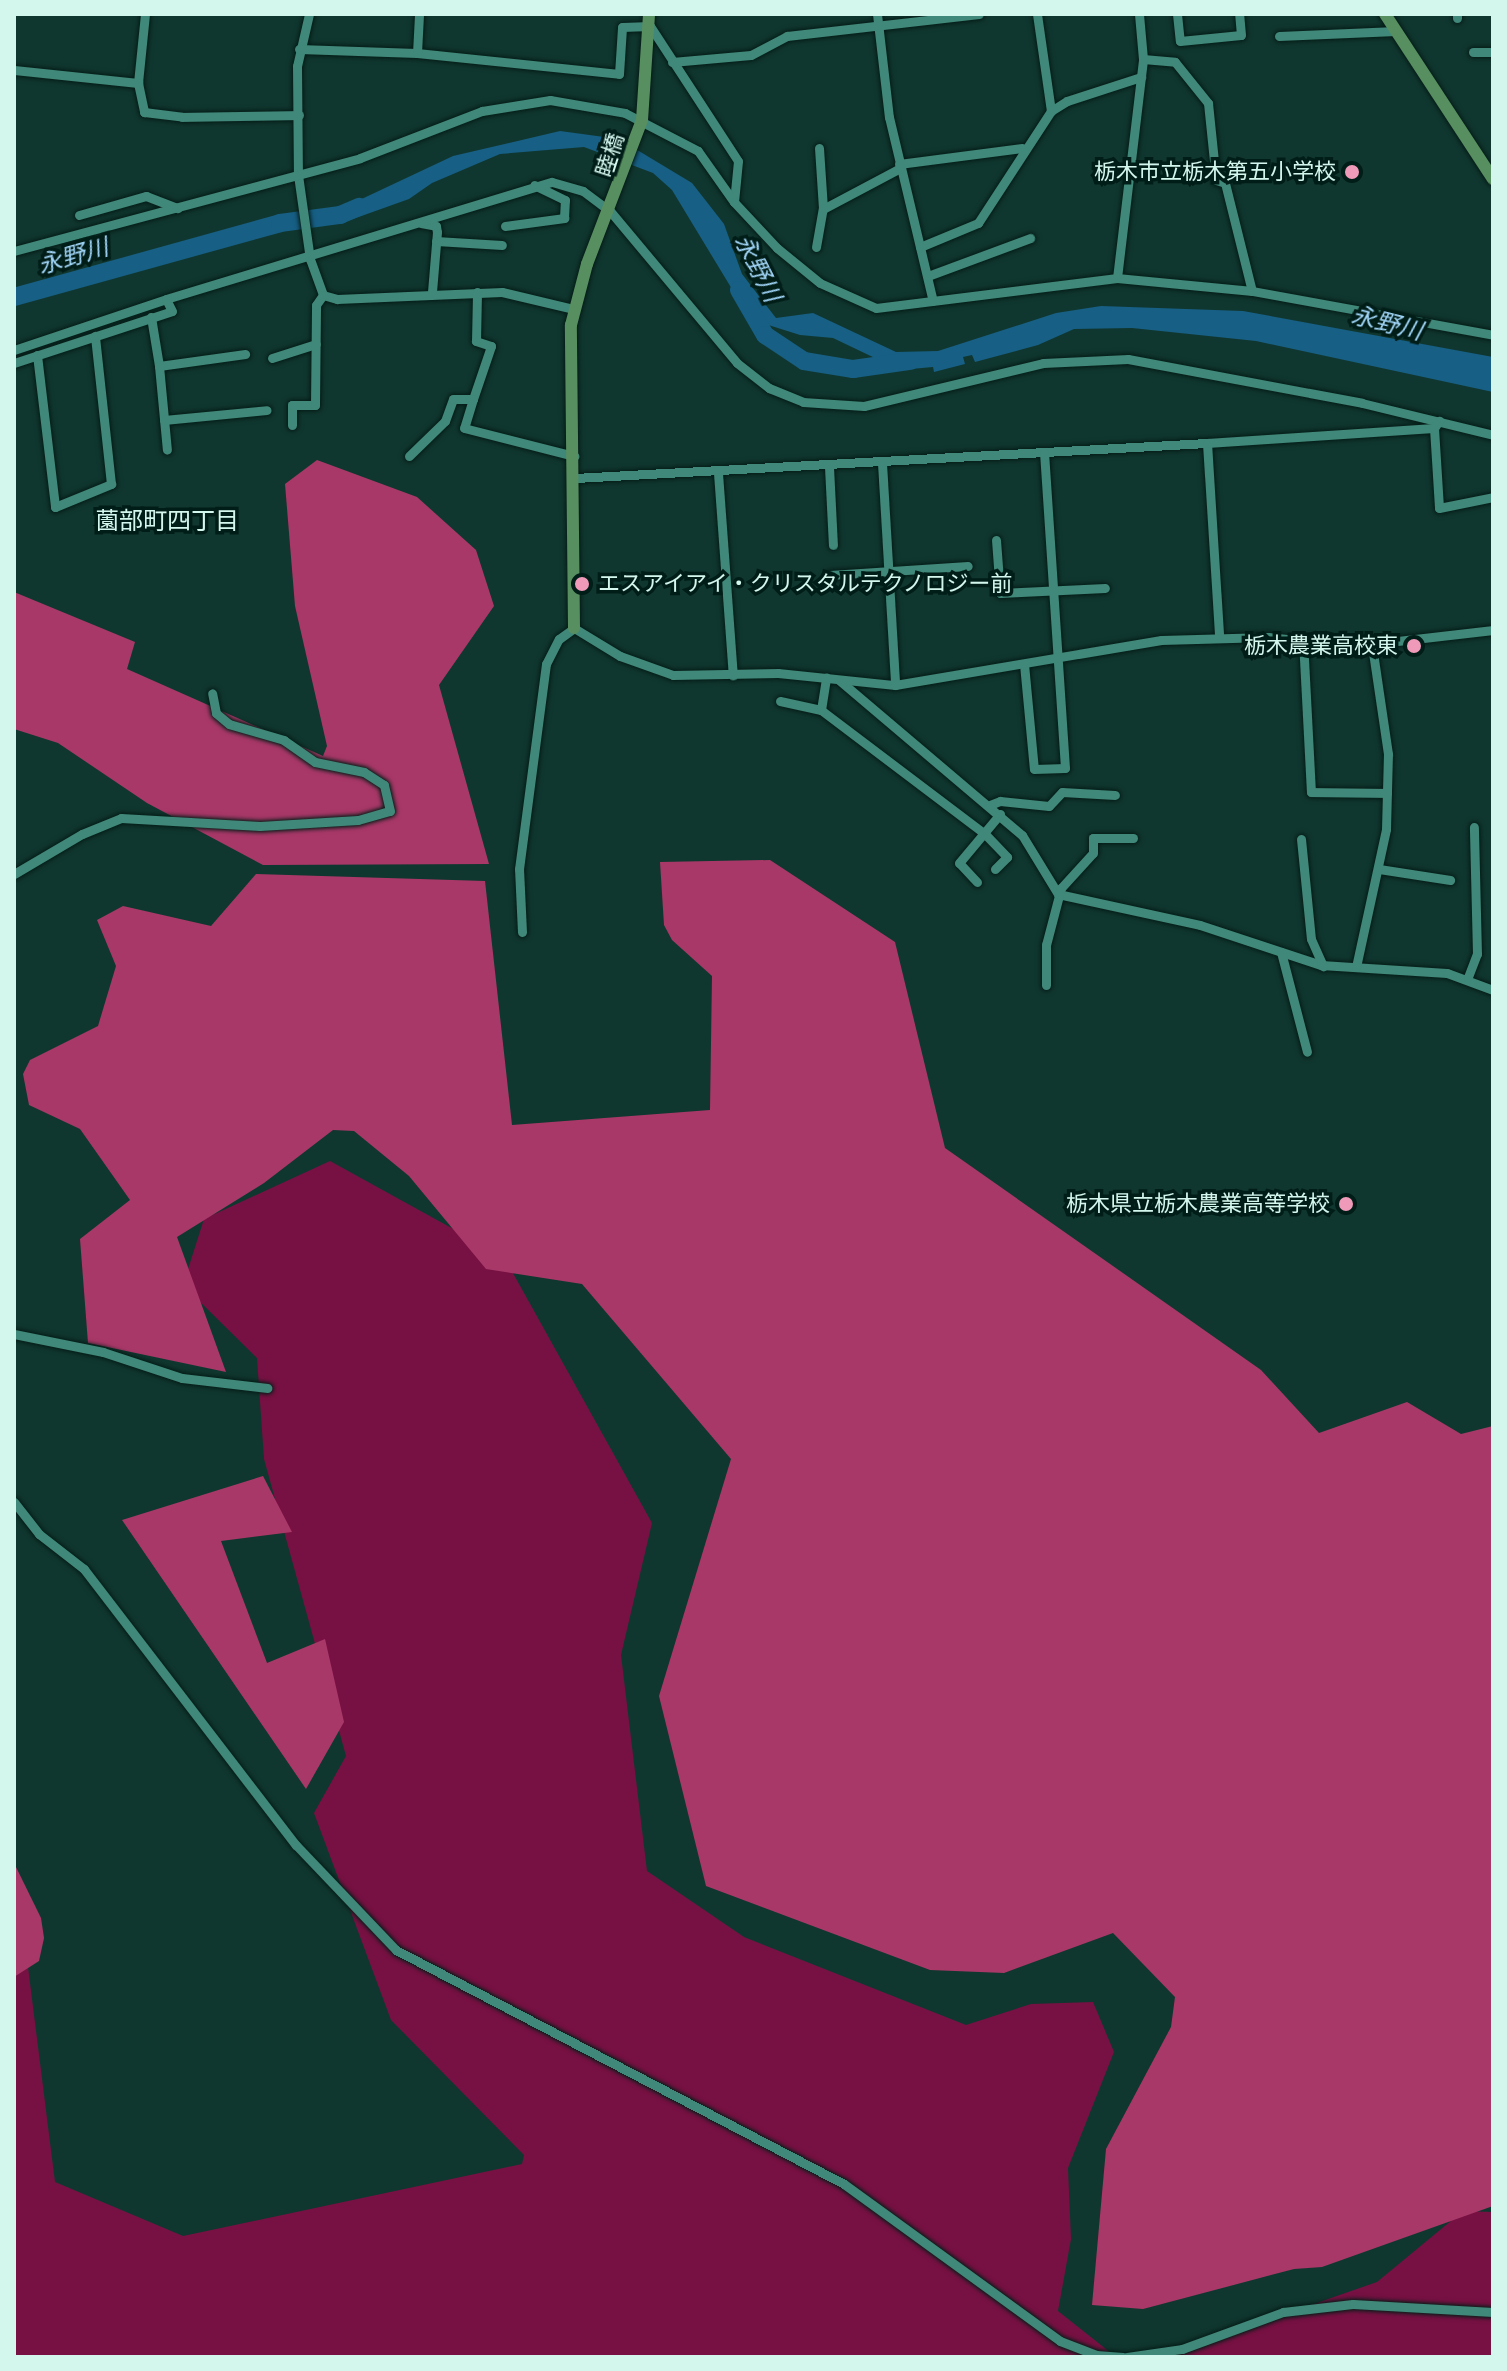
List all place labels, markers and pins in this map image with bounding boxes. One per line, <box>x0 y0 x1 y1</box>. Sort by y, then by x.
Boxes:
place label: 栃木市立栃木第五小学校 <box>1094 159 1336 185</box>
marker: 栃木市立栃木第五小学校 <box>1343 163 1361 181</box>
place label: エスアイアイ・クリスタルテクノロジー前 <box>598 571 1016 597</box>
marker: エスアイアイ・クリスタルテクノロジー前 <box>573 575 591 593</box>
place label: 栃木農業高校東 <box>1244 633 1398 659</box>
marker: 栃木農業高校東 <box>1405 637 1423 655</box>
place label: 栃木県立栃木農業高等学校 <box>1066 1191 1330 1217</box>
marker: 栃木県立栃木農業高等学校 <box>1337 1195 1355 1213</box>

